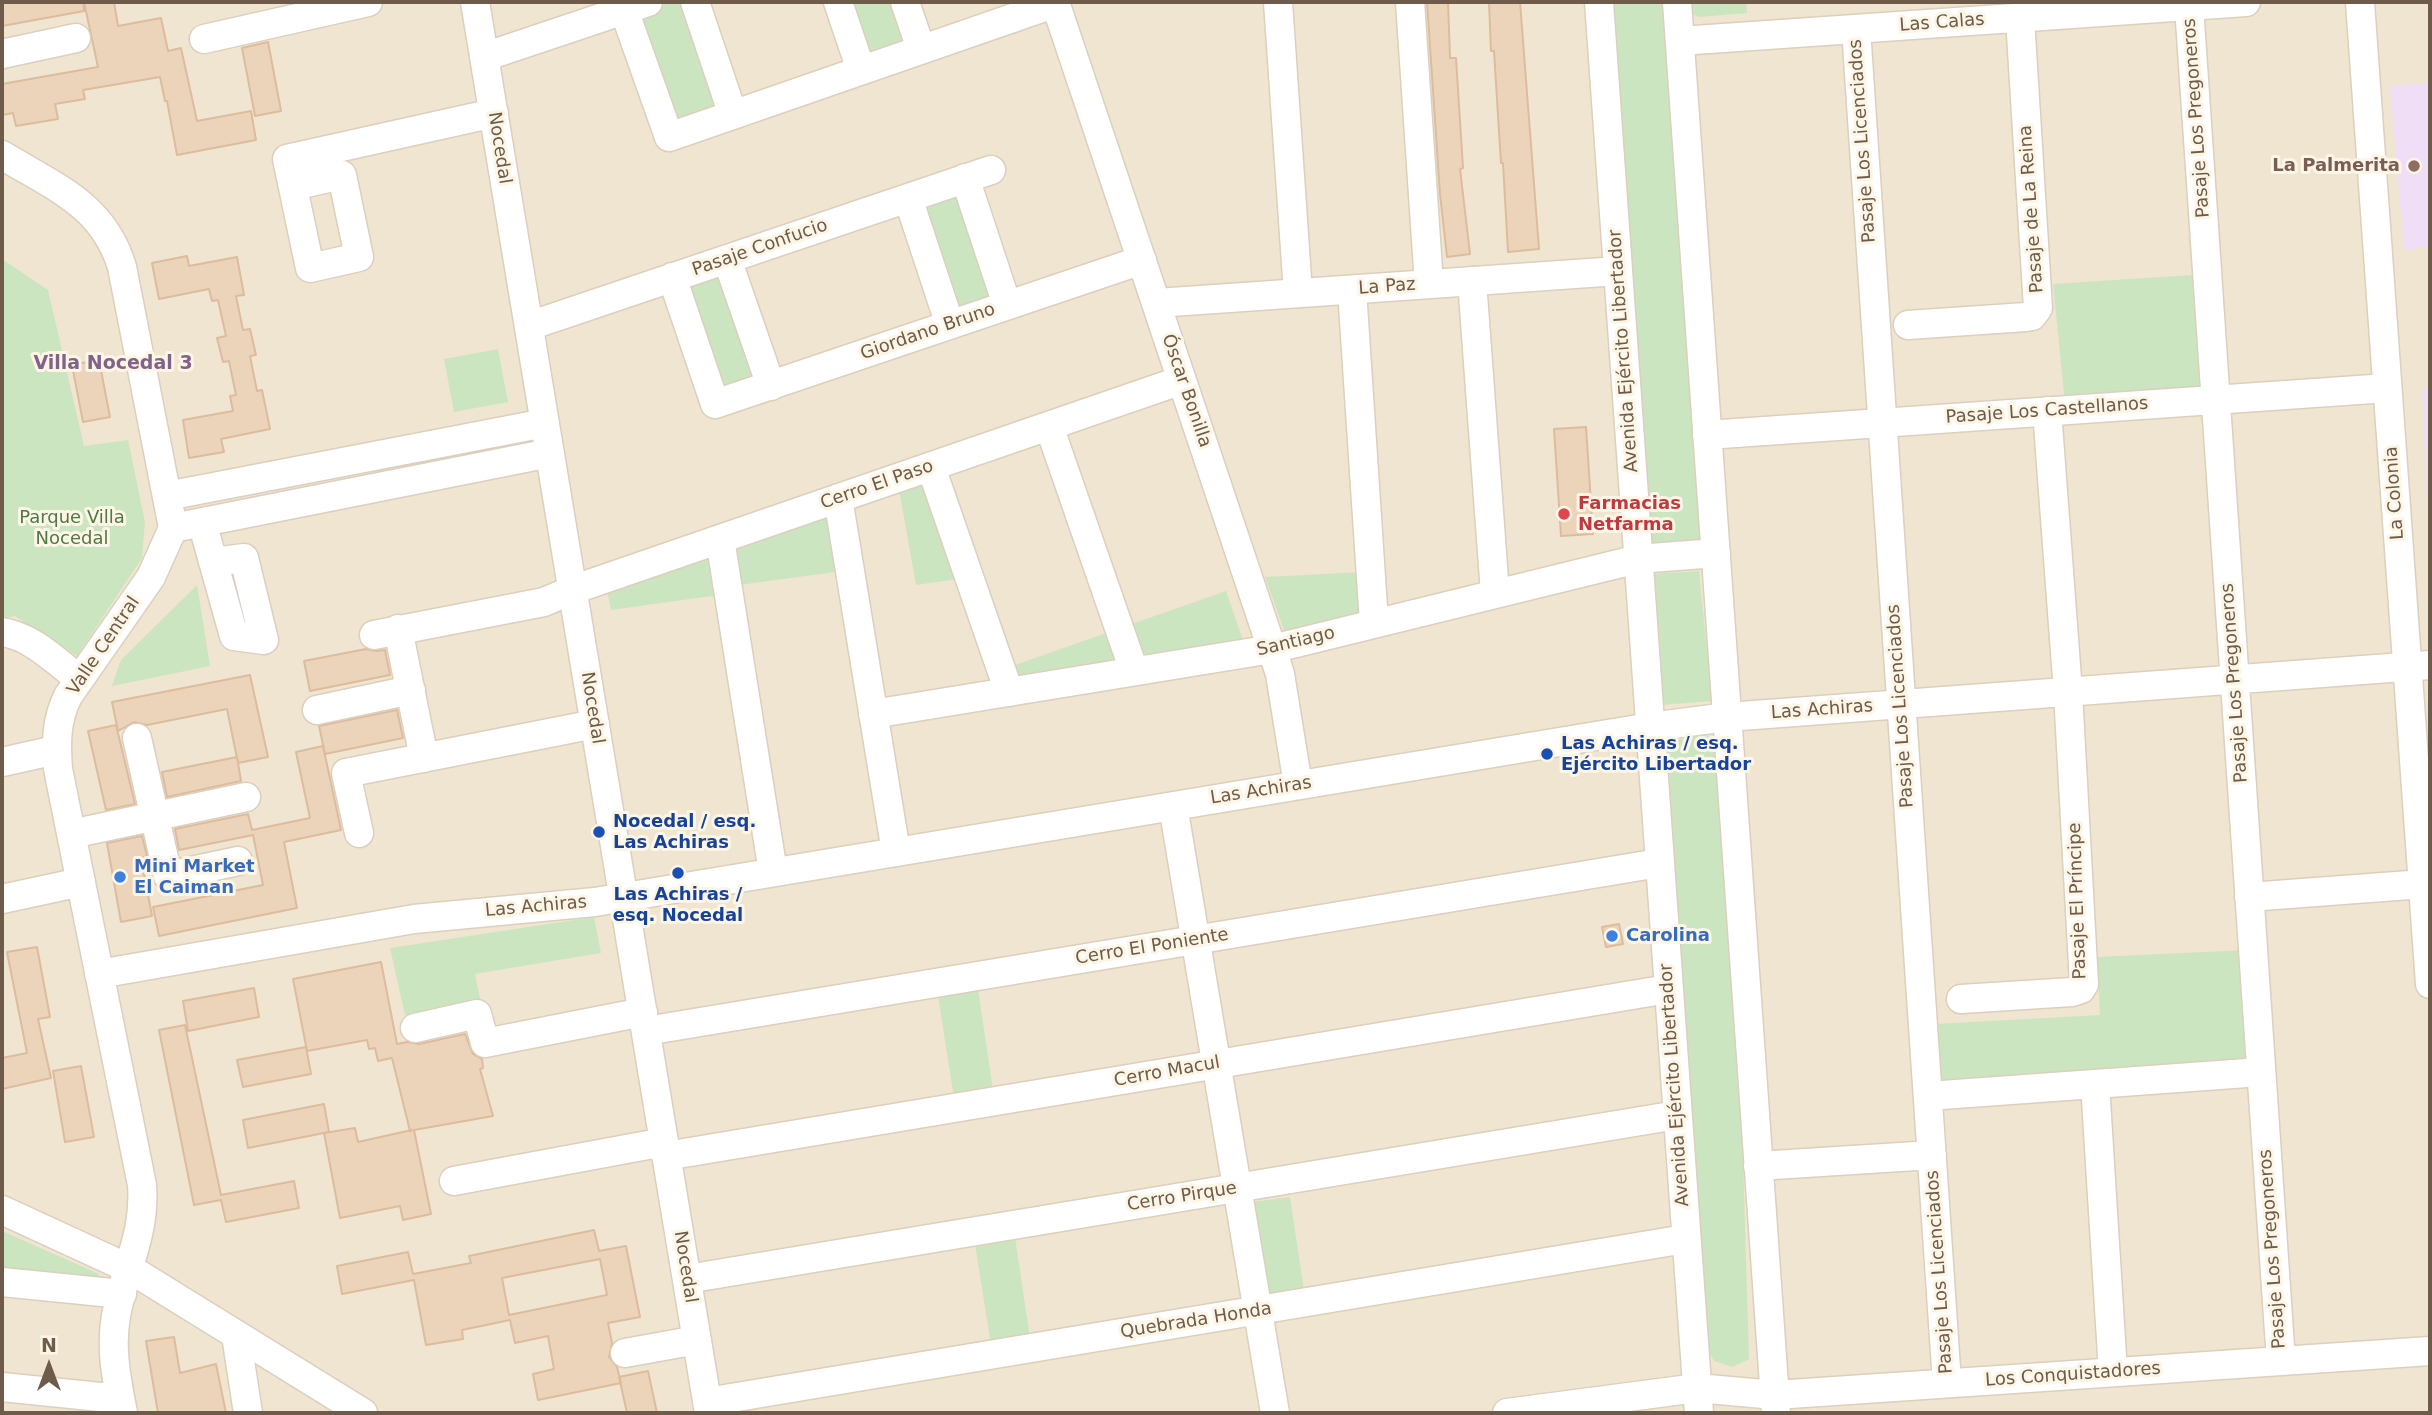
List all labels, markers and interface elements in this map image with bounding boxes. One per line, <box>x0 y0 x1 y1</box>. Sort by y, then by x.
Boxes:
street label: Las Calas <box>1899 9 1985 37</box>
street label: Pasaje Los Pregoneros <box>2179 17 2215 219</box>
street label: Pasaje Los Licenciados <box>1845 38 1881 244</box>
street label: Nocedal <box>483 110 515 186</box>
street label: Pasaje de La Reina <box>2015 124 2049 294</box>
place label: La Palmerita <box>2272 155 2400 177</box>
marker: La Palmerita <box>2406 158 2422 174</box>
street label: Pasaje Confucio <box>689 215 831 281</box>
street label: Avenida Ejército Libertador <box>1605 229 1643 473</box>
street label: La Paz <box>1358 274 1416 300</box>
street label: Giordano Bruno <box>858 299 998 365</box>
street label: Óscar Bonilla <box>1157 332 1215 450</box>
district label: Villa Nocedal 3 <box>33 353 193 375</box>
street label: Pasaje Los Castellanos <box>1945 393 2149 429</box>
street label: La Colonia <box>2381 445 2409 541</box>
street label: Cerro El Paso <box>818 456 936 514</box>
place label: Farmacias Netfarma <box>1578 493 1681 536</box>
marker: Farmacias Netfarma <box>1556 506 1572 522</box>
park label: Parque Villa Nocedal <box>19 507 125 550</box>
street label: Pasaje Los Pregoneros <box>2217 582 2253 784</box>
street label: Valle Central <box>63 593 145 699</box>
street label: Pasaje Los Licenciados <box>1883 603 1919 809</box>
street label: Santiago <box>1255 623 1337 661</box>
street label: Nocedal <box>576 670 608 746</box>
street label: Las Achiras <box>1770 696 1874 724</box>
place label: Las Achiras / esq. Ejército Libertador <box>1561 733 1751 776</box>
marker: Las Achiras / esq. Ejército Libertador <box>1539 746 1555 762</box>
street label: Las Achiras <box>1209 772 1313 810</box>
place label: Nocedal / esq. Las Achiras <box>613 811 756 854</box>
street label: Pasaje El Príncipe <box>2064 822 2092 980</box>
marker: Nocedal / esq. Las Achiras <box>591 824 607 840</box>
place label: Mini Market El Caiman <box>134 856 255 898</box>
marker: Las Achiras / esq. Nocedal <box>670 865 686 881</box>
marker: Mini Market El Caiman <box>112 869 128 885</box>
place label: Las Achiras / esq. Nocedal <box>613 884 743 926</box>
street label: Las Achiras <box>484 892 588 922</box>
street label: Cerro El Poniente <box>1074 924 1230 970</box>
place label: Carolina <box>1626 925 1710 947</box>
marker: Carolina <box>1604 928 1620 944</box>
street label: Avenida Ejército Libertador <box>1656 963 1694 1207</box>
street label: Cerro Macul <box>1112 1052 1222 1092</box>
street label: Pasaje Los Pregoneros <box>2255 1148 2291 1350</box>
street label: Pasaje Los Licenciados <box>1922 1169 1958 1375</box>
street label: Cerro Pirque <box>1126 1178 1238 1216</box>
street label: Nocedal <box>669 1229 701 1305</box>
street label: Quebrada Honda <box>1119 1298 1273 1344</box>
north arrow <box>14 1331 84 1401</box>
text: N <box>41 1334 57 1356</box>
street label: Los Conquistadores <box>1984 1358 2162 1392</box>

